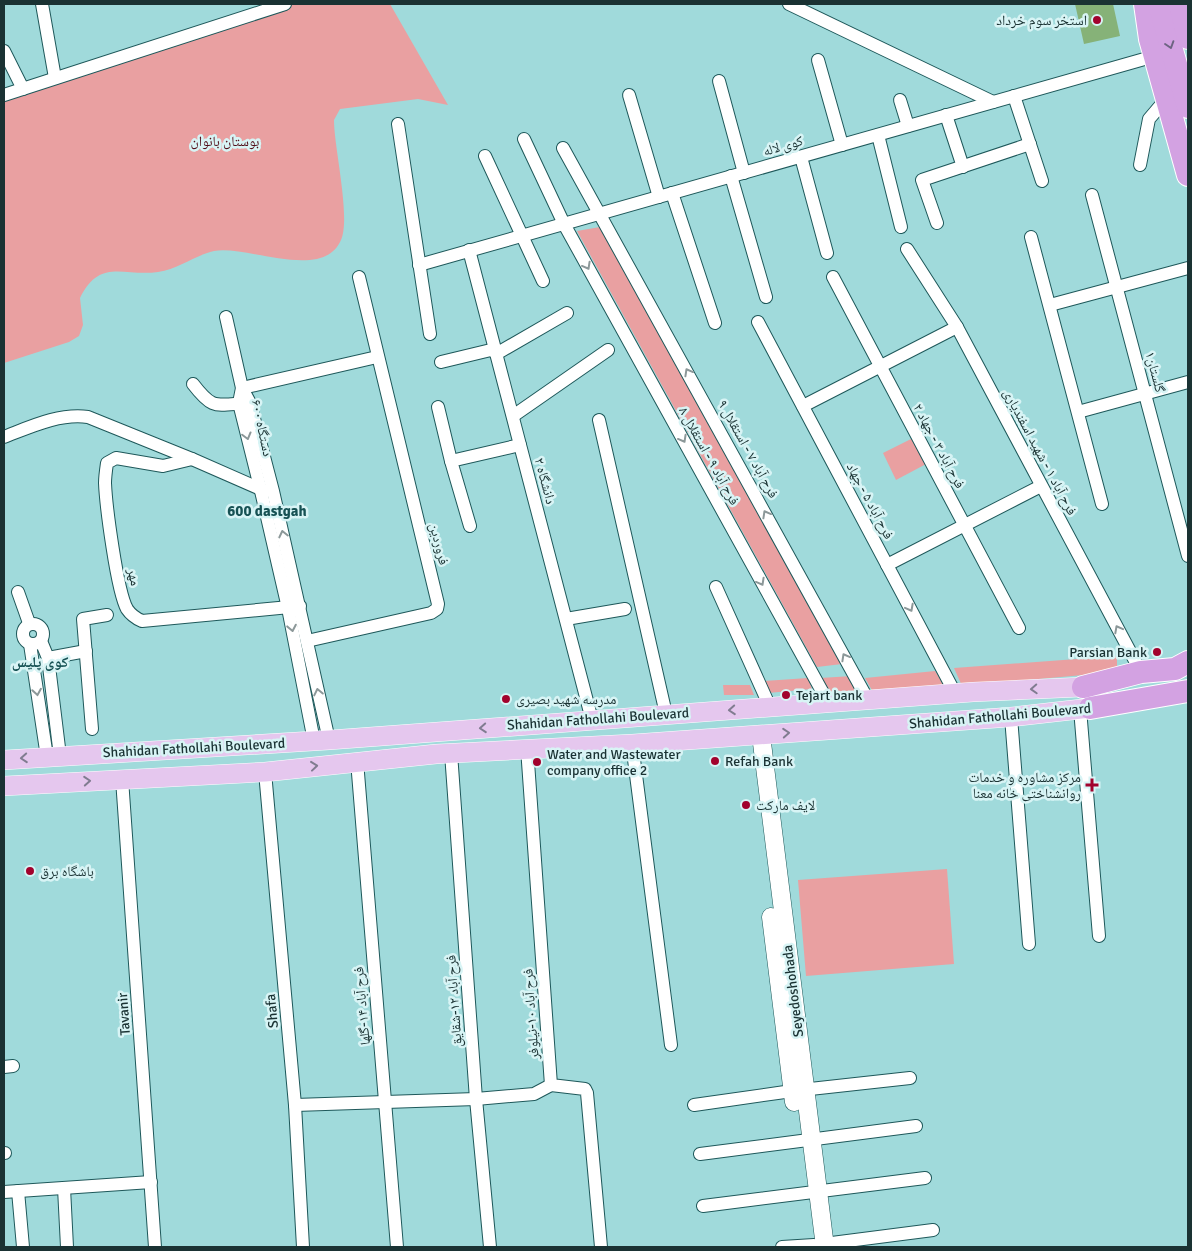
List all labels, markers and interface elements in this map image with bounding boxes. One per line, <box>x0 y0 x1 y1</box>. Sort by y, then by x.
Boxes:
place label: استخر سوم خرداد <box>996 12 1087 30</box>
marker: استخر سوم خرداد <box>1091 14 1103 26</box>
one-way arrow <box>1164 40 1174 49</box>
street label: کوی لاله <box>761 132 805 160</box>
park label: بوستان بانوان <box>191 133 260 150</box>
one-way arrow <box>581 261 591 270</box>
street label: گلستان۱ <box>1141 350 1169 394</box>
one-way arrow <box>684 369 694 378</box>
street label: فرح آباد ۱ - شهید اسفندیاری <box>999 386 1081 519</box>
street label: فرح آباد ۷ - استقلال ۹ <box>713 397 782 502</box>
street label: ۶۰۰ دستگاه <box>248 398 276 458</box>
street label: فرح آباد ۳ - جهاد ۲ <box>909 401 968 492</box>
street label: فرح آباد ۹ - استقلال ۸ <box>674 404 743 509</box>
one-way arrow <box>241 431 252 440</box>
one-way arrow <box>676 434 686 443</box>
street label: دانشگاه ۲ <box>531 456 559 506</box>
street label: فرح آباد ۵ - جهاد <box>842 460 897 543</box>
district label: 600 dastgah <box>227 502 307 520</box>
one-way arrow <box>763 511 773 520</box>
street label: فروردین <box>426 521 452 567</box>
one-way arrow <box>278 529 289 538</box>
street label: مهر <box>124 566 144 587</box>
one-way arrow <box>755 576 765 585</box>
one-way arrow <box>904 603 914 612</box>
one-way arrow <box>286 624 296 632</box>
one-way arrow <box>1114 625 1124 634</box>
place label: Parsian Bank <box>1069 644 1147 661</box>
marker: Parsian Bank <box>1151 646 1163 658</box>
district label: کوی پلیس <box>12 653 69 671</box>
one-way arrow <box>841 653 851 662</box>
one-way arrow <box>1030 684 1038 695</box>
place label: Tejart bank <box>796 687 862 704</box>
one-way arrow <box>314 688 324 697</box>
one-way arrow <box>31 689 42 697</box>
marker: Tejart bank <box>780 689 792 701</box>
place label: مدرسه شهید بصیری <box>516 691 616 708</box>
marker: مدرسه شهید بصیری <box>500 693 512 705</box>
street label: Shahidan Fathollahi Boulevard <box>908 700 1092 732</box>
street label: Shahidan Fathollahi Boulevard <box>506 704 690 734</box>
one-way arrow <box>728 704 736 715</box>
one-way arrow <box>478 722 486 733</box>
one-way arrow <box>782 728 790 739</box>
street label: Shahidan Fathollahi Boulevard <box>102 735 286 761</box>
place label: Water and Wastewater company office 2 <box>547 746 682 779</box>
one-way arrow <box>19 753 27 764</box>
place label: Refah Bank <box>725 753 793 770</box>
marker: Refah Bank <box>709 755 721 767</box>
marker: Water and Wastewater company office 2 <box>531 756 543 768</box>
one-way arrow <box>310 761 318 772</box>
place label: مرکز مشاوره و خدمات روانشناختی خانه معنا <box>969 769 1081 802</box>
one-way arrow <box>84 775 92 786</box>
marker: مرکز مشاوره و خدمات روانشناختی خانه معنا <box>1085 778 1099 792</box>
place label: لایف مارکت <box>756 797 815 814</box>
marker: لایف مارکت <box>740 799 752 811</box>
place label: باشگاه برق <box>40 863 94 880</box>
marker: باشگاه برق <box>24 865 36 877</box>
street label: Seyedoshohada <box>779 944 807 1038</box>
street label: فرح آباد ۱۲-شقایق <box>442 954 467 1048</box>
street label: فرح آباد ۱۴-گلها <box>350 966 375 1046</box>
street label: فرح آباد ۱۰-نیلوفر <box>519 968 544 1061</box>
street label: Tavanir <box>114 991 134 1036</box>
street label: Shafa <box>262 993 282 1029</box>

